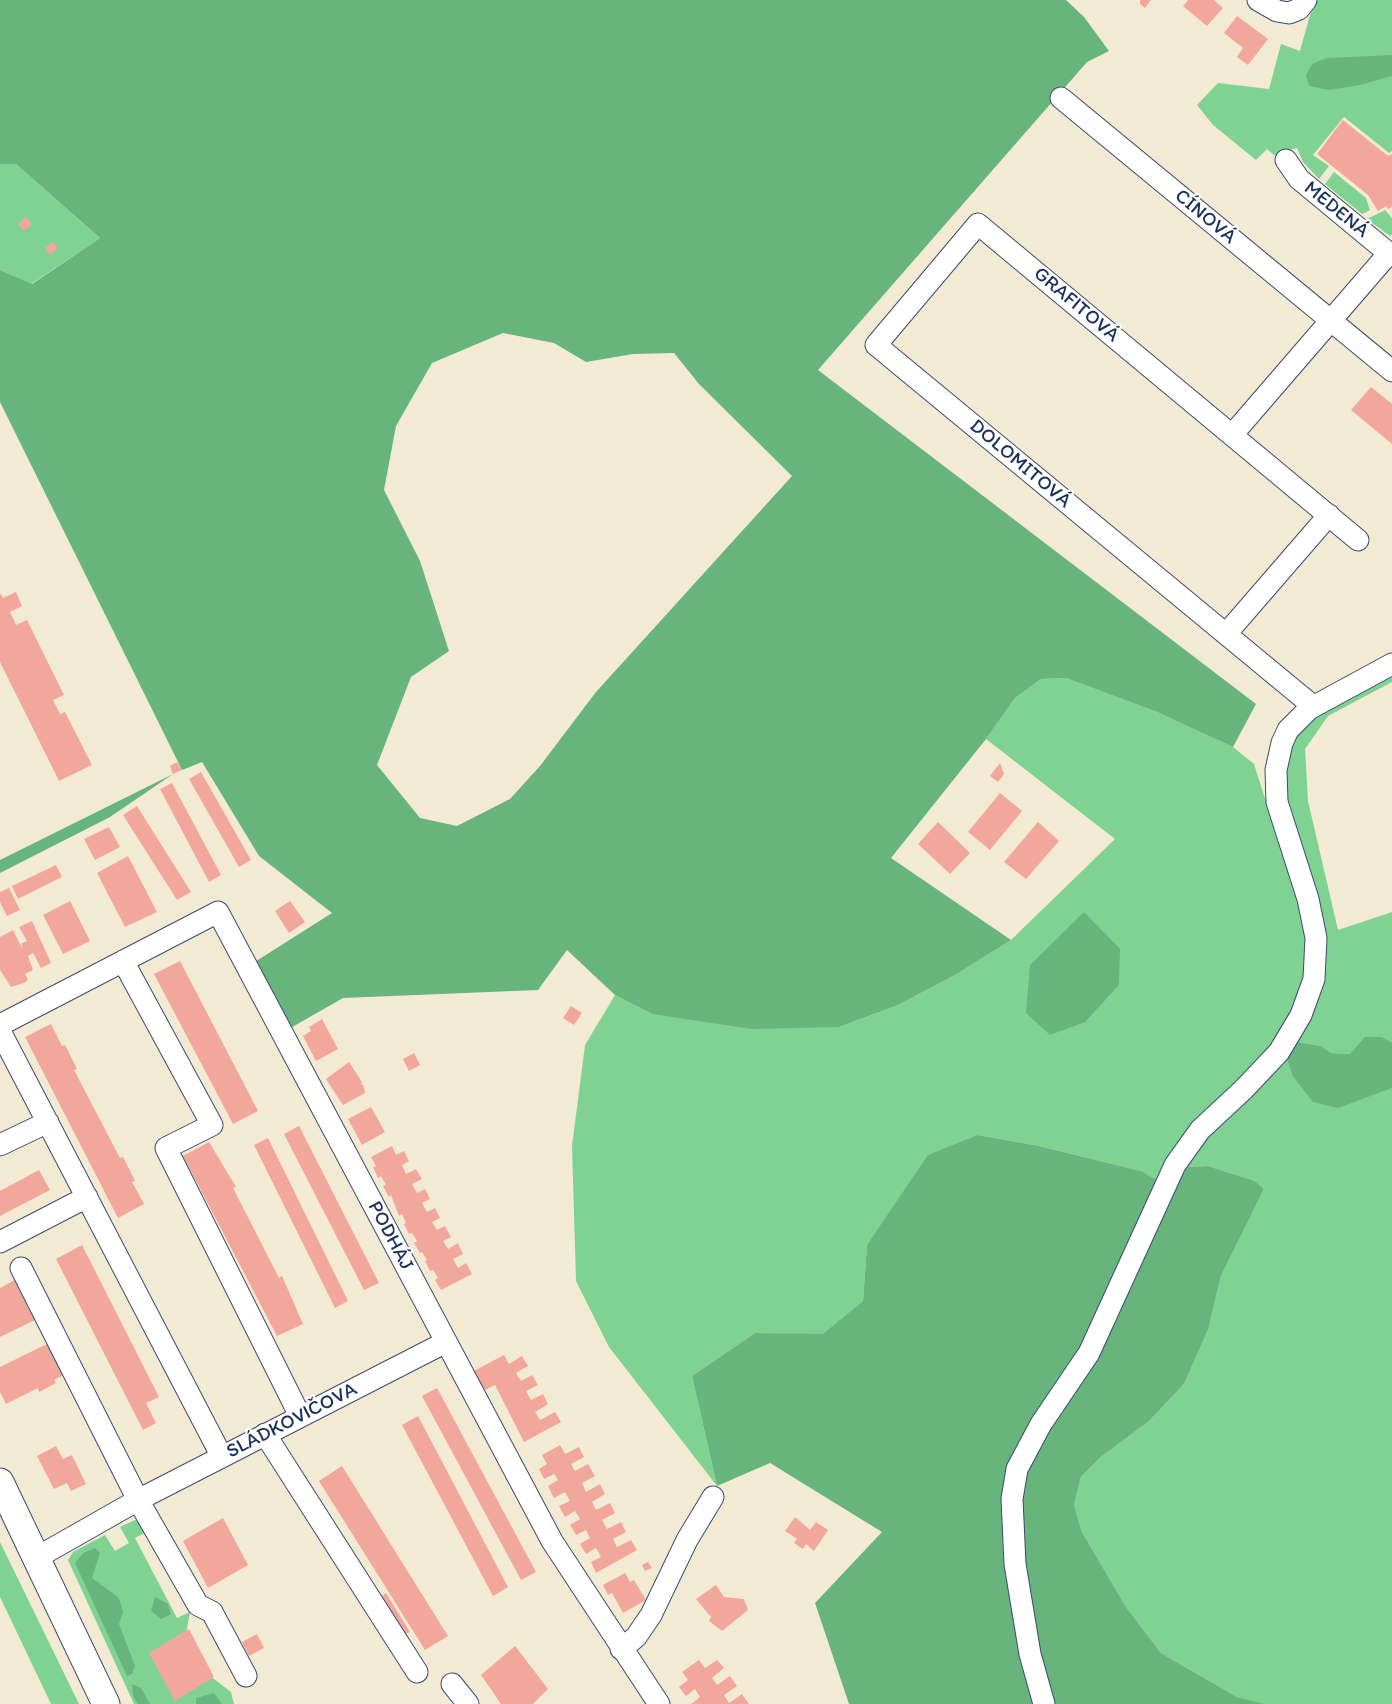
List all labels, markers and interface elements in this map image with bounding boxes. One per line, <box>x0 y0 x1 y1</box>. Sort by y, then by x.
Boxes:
street label: MEDENÁ <box>1299 176 1373 244</box>
street label: CÍNOVÁ <box>1169 184 1241 250</box>
street label: GRAFITOVÁ <box>1028 262 1124 348</box>
street label: DOLOMITOVÁ <box>964 414 1076 514</box>
street label: PODHÁJ <box>362 1197 418 1275</box>
street label: SLÁDKOVIČOVA <box>223 1378 361 1464</box>

